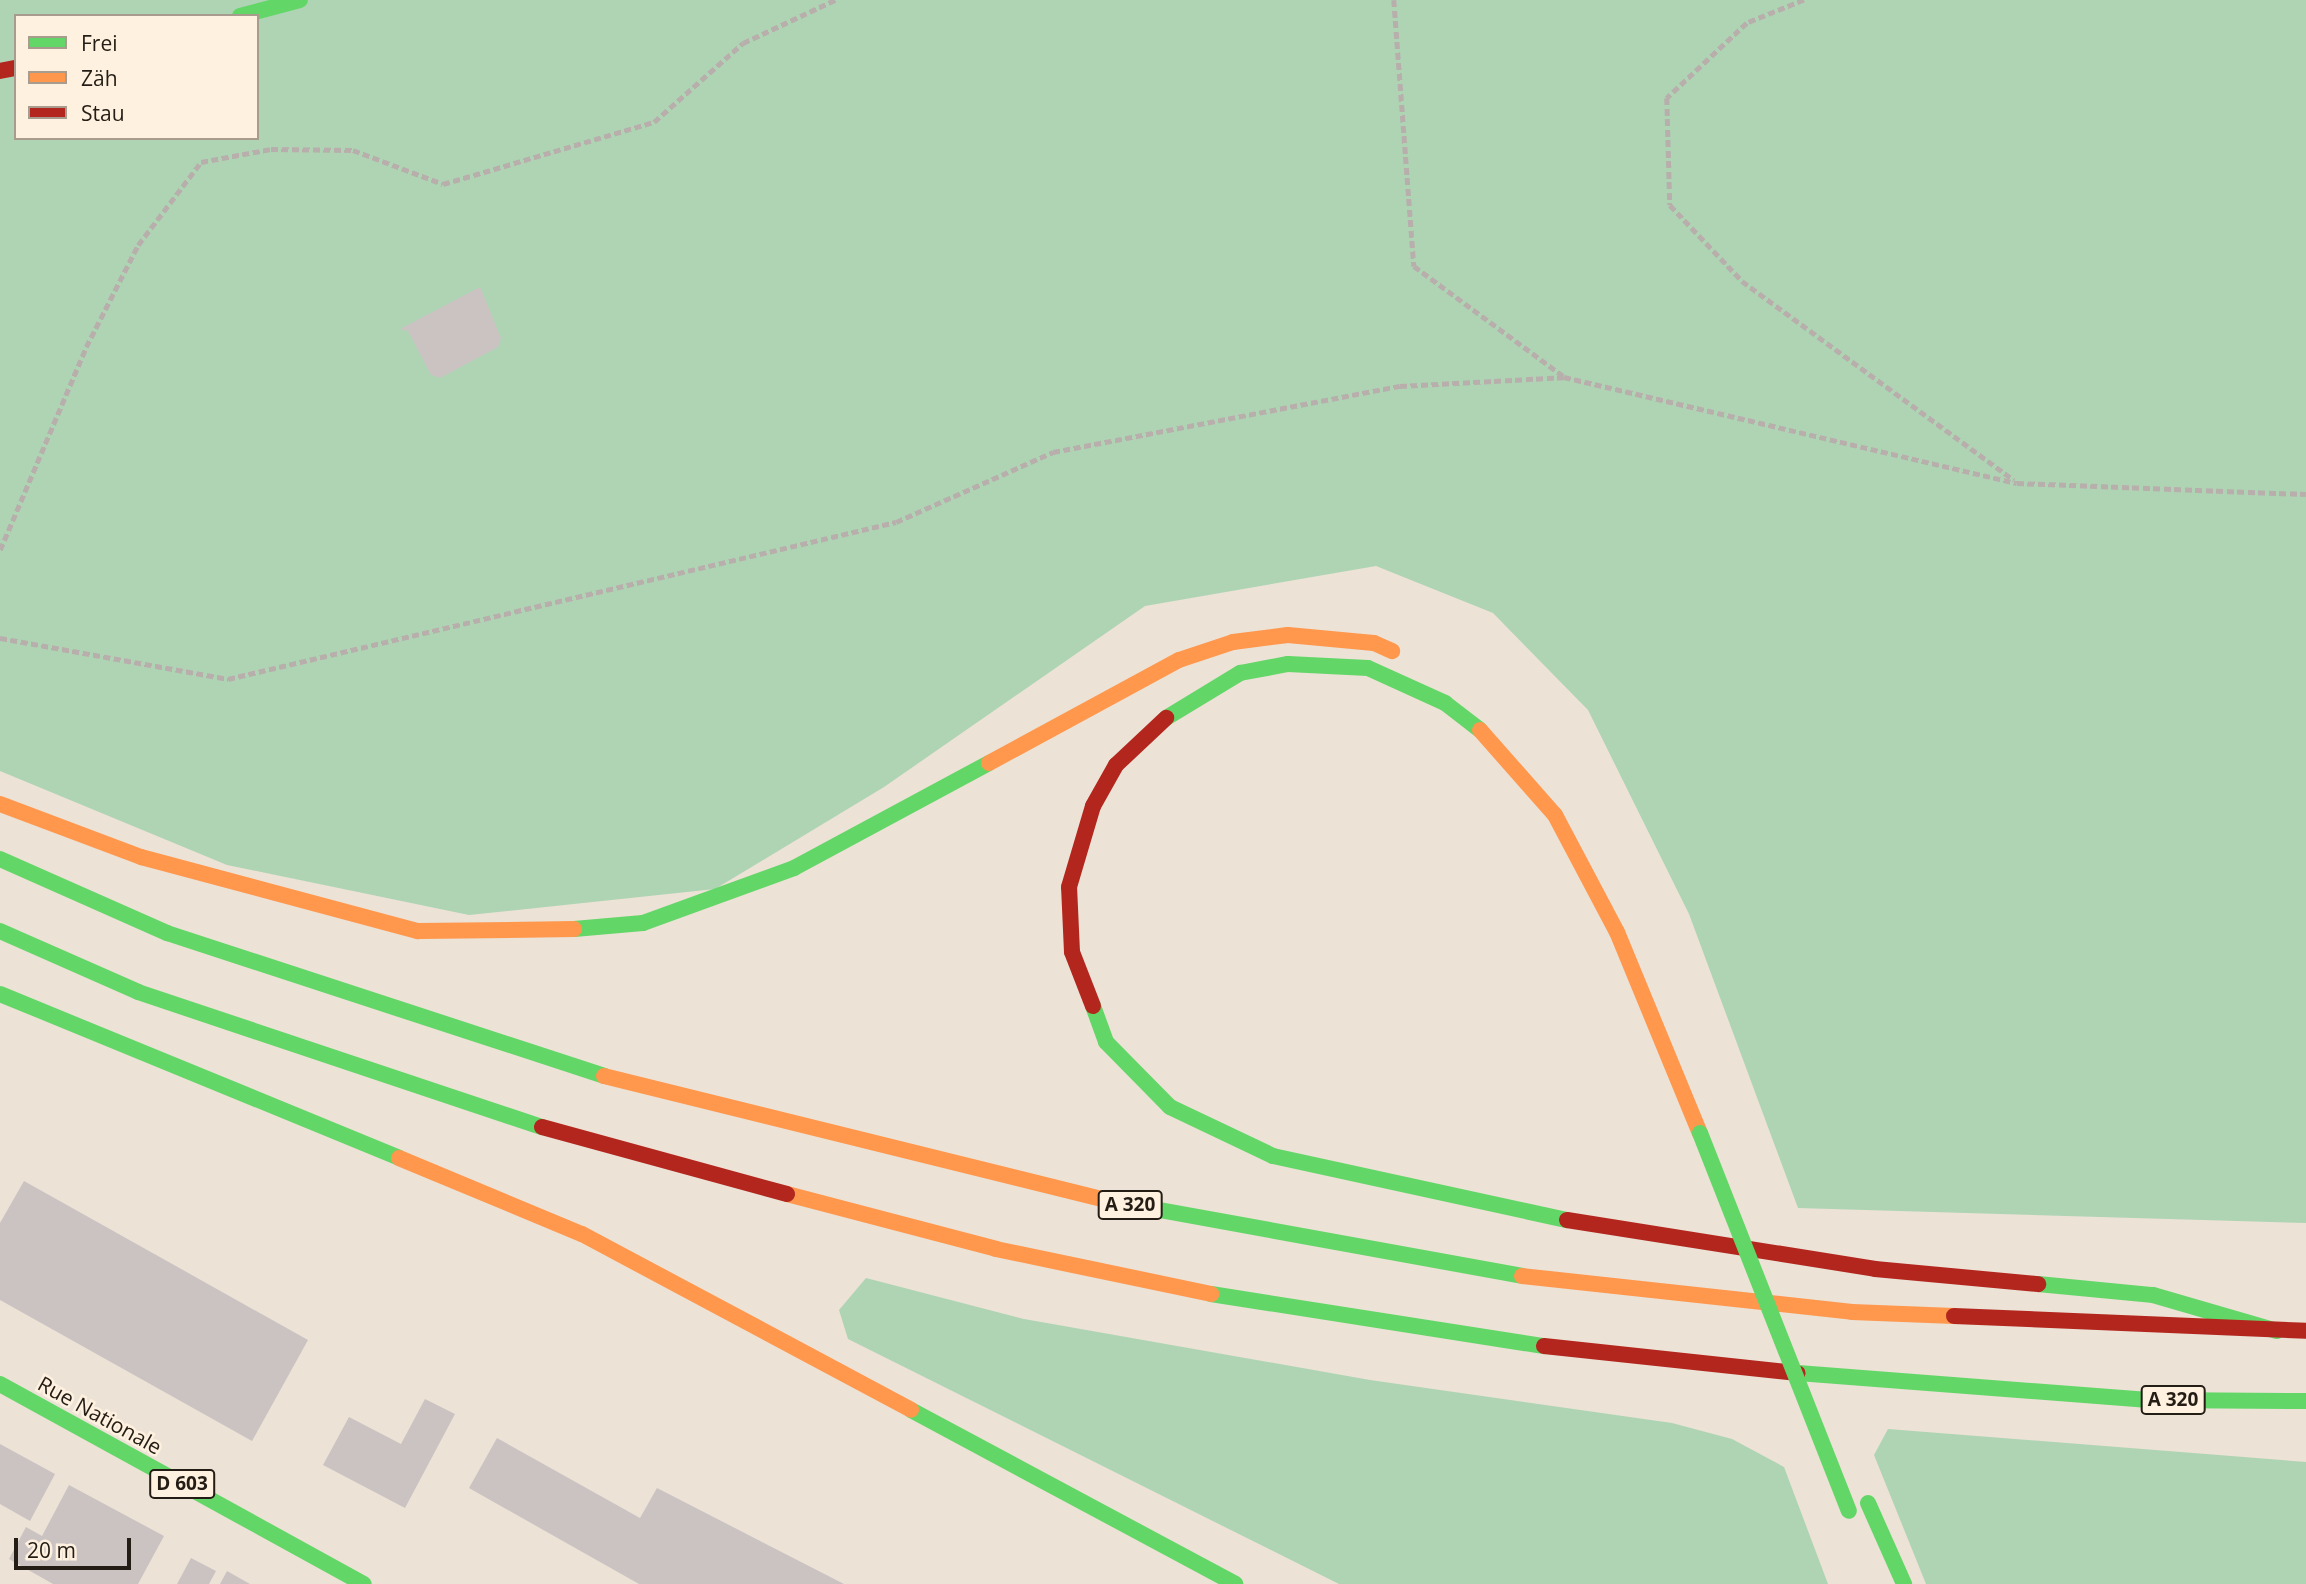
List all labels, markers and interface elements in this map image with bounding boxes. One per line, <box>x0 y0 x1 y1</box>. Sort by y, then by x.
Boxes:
legend <box>14 14 259 140</box>
text: Frei <box>81 29 118 57</box>
text: Zäh <box>81 64 118 92</box>
text: Stau <box>81 99 125 127</box>
road number: A 320 <box>1097 1190 1163 1220</box>
street label: Rue Nationale <box>34 1371 166 1459</box>
road number: A 320 <box>2140 1384 2206 1416</box>
road number: D 603 <box>149 1468 215 1500</box>
scale bar <box>18 1524 135 1568</box>
text: 20 m <box>27 1536 76 1564</box>

